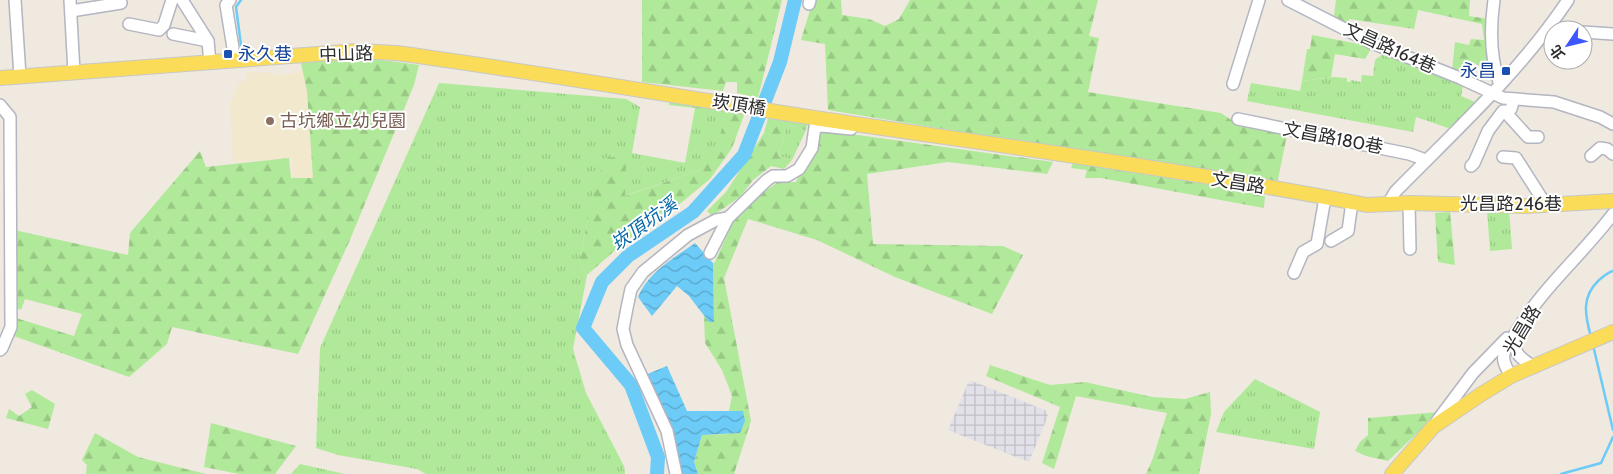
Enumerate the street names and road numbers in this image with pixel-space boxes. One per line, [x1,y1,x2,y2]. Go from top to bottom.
street label: 文昌路164巷 [1341,18,1439,78]
street label: 中山路 [319,42,373,66]
street label: 崁頂橋 [711,90,767,120]
street label: 文昌路180巷 [1281,118,1385,158]
street label: 文昌路 [1210,168,1266,198]
street label: 光昌路246巷 [1460,193,1562,215]
street label: 光昌路 [1499,301,1545,359]

